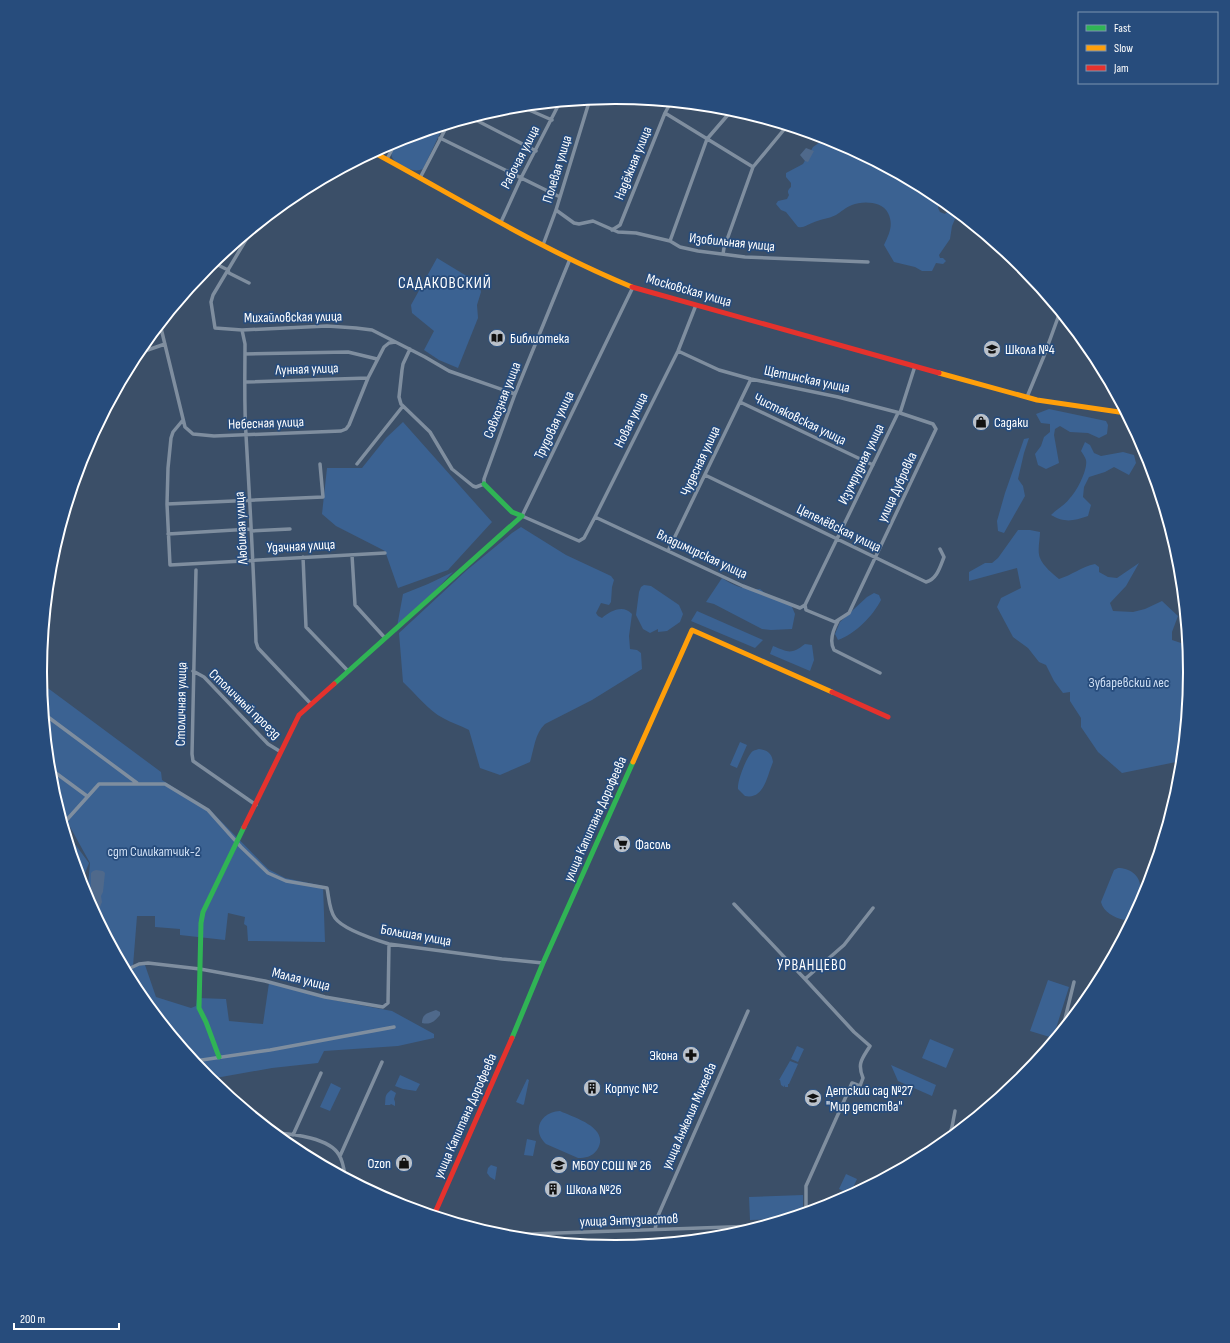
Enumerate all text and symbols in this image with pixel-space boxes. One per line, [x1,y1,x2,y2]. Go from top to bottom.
legend [1078,12,1218,84]
text: Fast [1114,21,1131,36]
text: Slow [1114,41,1133,56]
text: Jam [1113,61,1129,76]
street label: Рабочая улица [497,122,543,192]
street label: Надёжная улица [611,124,655,202]
street label: Полевая улица [539,133,575,205]
street label: Изобильная улица [688,229,776,255]
street label: Московская улица [644,270,734,310]
district label: САДАКОВСКИЙ [398,274,492,293]
street label: Михайловская улица [244,308,342,326]
library icon: Библиотека [487,328,507,348]
place label: Библиотека [510,330,569,347]
school or university icon: Школа №4 [982,339,1002,359]
place label: Школа №4 [1005,341,1055,358]
street label: Лунная улица [274,359,339,379]
street label: Совхозная улица [480,359,524,441]
street label: Щетинская улица [763,362,851,396]
street label: Трудовая улица [530,388,578,462]
street label: Чистяковская улица [751,389,849,449]
street label: Новая улица [610,390,652,450]
shop icon: Садаки [971,412,991,432]
street label: Небесная улица [228,413,304,433]
place label: Садаки [994,414,1028,431]
street label: Изумрудная улица [834,421,888,507]
street label: Чудесная улица [676,423,724,499]
street label: улица Дубровка [873,449,921,525]
street label: Любимая улица [231,491,251,566]
street label: Цепелёвская улица [794,500,884,556]
street label: Владимирская улица [654,526,750,582]
street label: Удачная улица [266,536,336,556]
street label: Столичная улица [172,662,190,746]
street label: Столичный проезд [205,665,285,743]
park label: Зубаревский лес [1089,674,1169,691]
street label: улица Капитана Дорофеева [560,754,630,884]
supermarket icon: Фасоль [612,834,632,854]
place label: Фасоль [635,836,671,853]
park label: сдт Силикатчик-2 [107,843,201,860]
street label: Большая улица [379,920,453,950]
district label: УРВАНЦЕВО [777,956,847,975]
street label: Малая улица [270,964,332,994]
pharmacy icon: Экона [681,1045,701,1065]
place label: Экона [649,1047,678,1064]
street label: улица Капитана Дорофеева [430,1051,500,1181]
street label: улица Анжелия Михеева [658,1060,720,1172]
building icon: Корпус №2 [582,1078,602,1098]
place label: Корпус №2 [605,1080,658,1097]
place label: Детский сад №27 "Мир детства" [826,1082,913,1115]
school or university icon: Детский сад №27 "Мир детства" [803,1088,823,1108]
shop icon: Ozon [394,1153,414,1173]
place label: Ozon [367,1155,391,1172]
school or university icon: МБОУ СОШ № 26 [549,1155,569,1175]
place label: МБОУ СОШ № 26 [572,1157,651,1174]
building icon: Школа №26 [543,1179,563,1199]
place label: Школа №26 [566,1181,622,1198]
street label: улица Энтузиастов [579,1210,679,1230]
scale bar [14,1305,119,1331]
text: 200 m [20,1312,46,1327]

